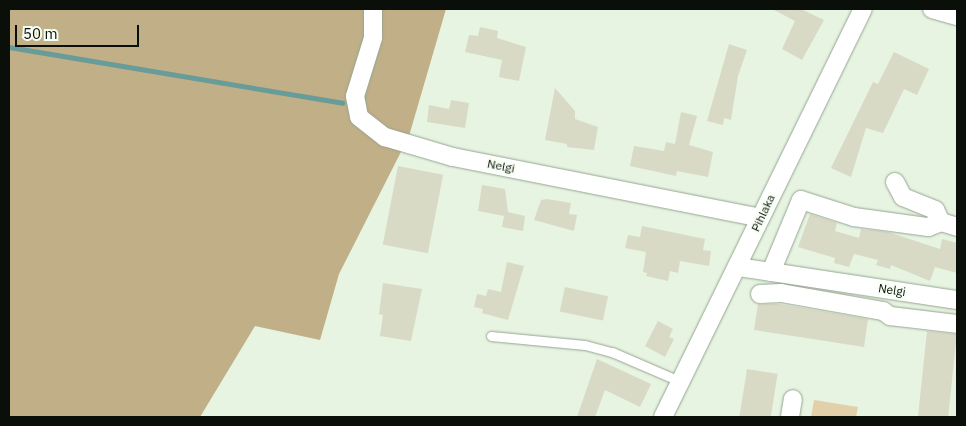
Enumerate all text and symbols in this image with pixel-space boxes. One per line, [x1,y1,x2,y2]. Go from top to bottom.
scale bar [18,15,141,47]
text: 50 m [23,24,58,43]
street label: Nelgi [486,156,516,176]
street label: Pihlaka [748,192,778,234]
street label: Nelgi [877,281,907,299]

